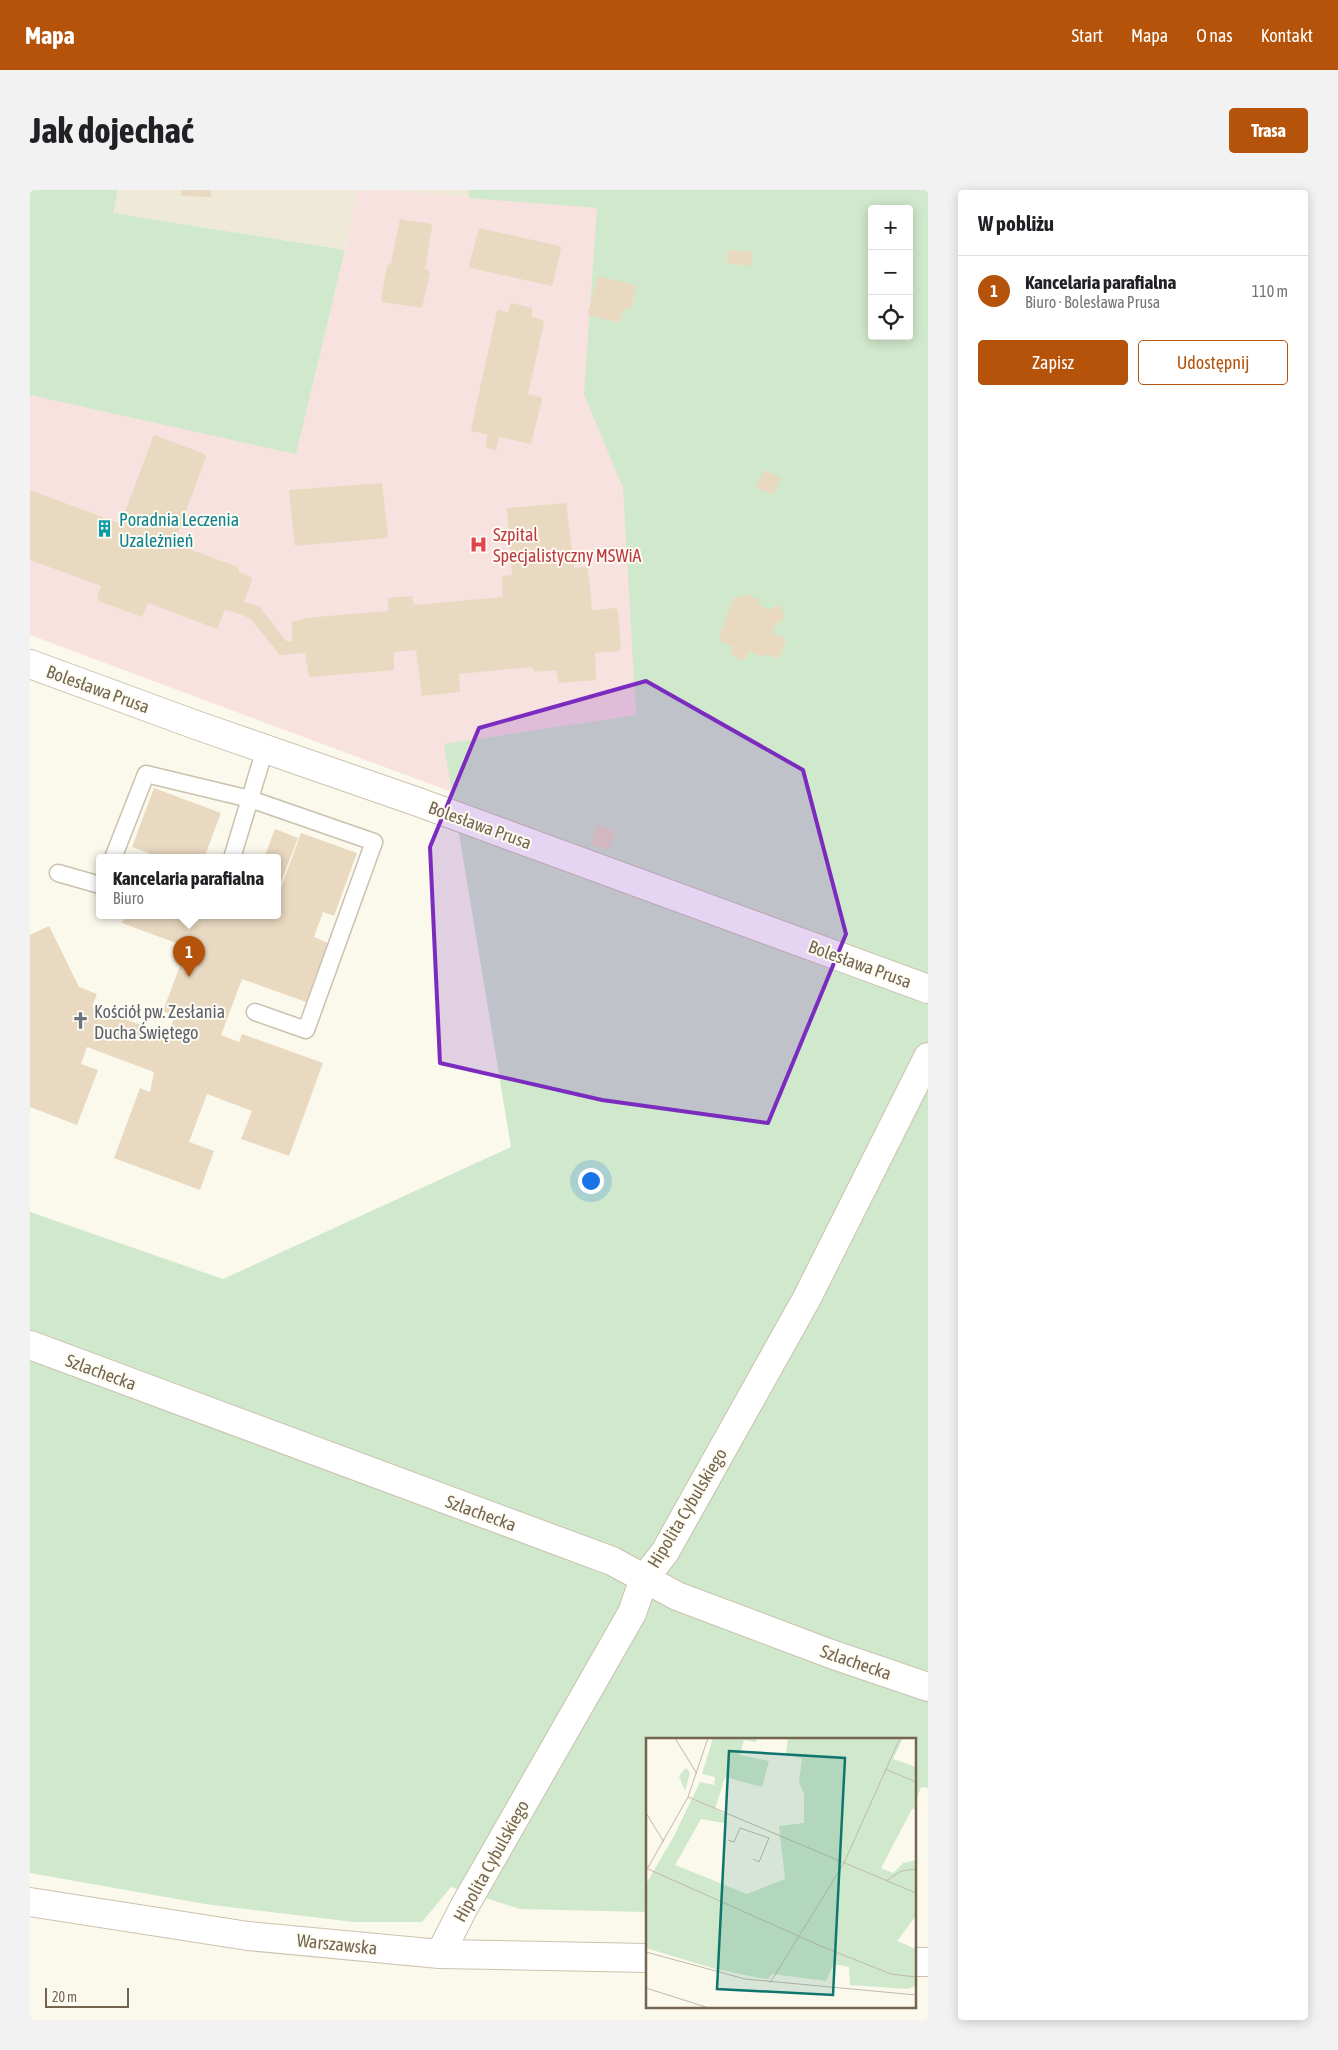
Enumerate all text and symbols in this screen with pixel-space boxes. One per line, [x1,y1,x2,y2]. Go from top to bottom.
text: Mapa [25,22,75,49]
text: Start [1071,25,1103,46]
text: Mapa [1131,25,1168,46]
text: O nas [1196,25,1233,46]
text: Kontakt [1261,25,1313,46]
button: Trasa [1229,108,1308,153]
text: Jak dojechać [30,110,194,150]
map controls [868,205,913,340]
button: + [868,205,913,250]
text: W pobliżu [978,211,1054,235]
button: − [868,250,913,295]
text: Kancelaria parafialna [1025,271,1176,293]
text: 1 [990,282,998,300]
text: 110 m [1252,282,1288,300]
text: Biuro · Bolesława Prusa [1025,293,1160,311]
button: locate [868,295,913,340]
button: Zapisz [978,340,1128,385]
button: Udostępnij [1138,340,1288,385]
place label: Poradnia Leczenia Uzależnień [119,509,239,551]
building icon: Poradnia Leczenia Uzależnień [95,519,115,539]
place label: Szpital Specjalistyczny MSWiA [493,524,642,566]
hospital icon: Szpital Specjalistyczny MSWiA [469,534,489,554]
street label: Bolesława Prusa [44,661,152,717]
street label: Bolesława Prusa [426,797,534,853]
popup [96,854,281,919]
text: Kancelaria parafialna [113,867,264,889]
text: Biuro [113,889,144,907]
pin: 1 [173,936,205,977]
street label: Bolesława Prusa [806,936,914,992]
place label: Kościół pw. Zesłania Ducha Świętego [94,1001,225,1043]
church icon: Kościół pw. Zesłania Ducha Świętego [70,1011,90,1031]
your location [578,1168,604,1194]
street label: Szlachecka [63,1350,139,1394]
street label: Hipolita Cybulskiego [643,1444,731,1572]
street label: Szlachecka [443,1491,519,1535]
street label: Szlachecka [818,1640,894,1684]
inset map [646,1738,916,2008]
street label: Hipolita Cybulskiego [449,1796,533,1926]
street label: Warszawska [296,1929,378,1959]
scale bar [45,1985,129,2008]
text: 20 m [52,1989,77,2005]

